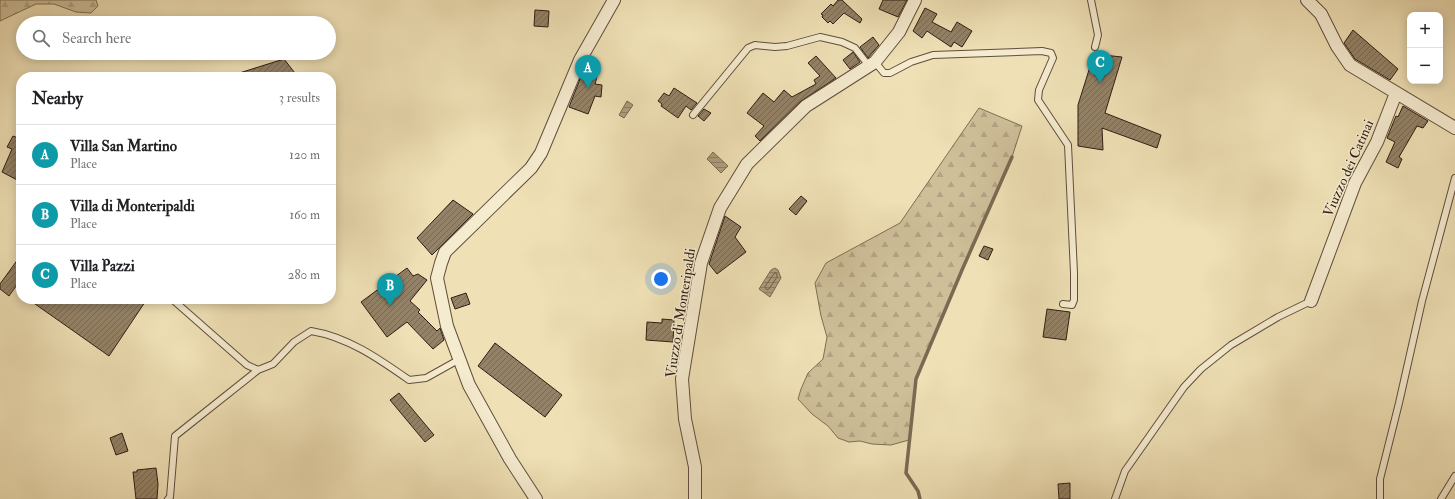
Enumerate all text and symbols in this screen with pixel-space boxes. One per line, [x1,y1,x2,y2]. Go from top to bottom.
map controls [1407,12,1443,84]
button: + [1407,12,1443,48]
search box [16,16,336,60]
icon: search [30,27,52,49]
text: Search here [62,29,131,48]
button: − [1407,48,1443,84]
pin: C [1087,50,1113,83]
pin: A [575,55,601,88]
text: Nearby [32,88,83,109]
text: 3 results [279,90,320,106]
street label: Viuzzo dei Catinai [1319,117,1378,219]
text: Villa San Martino [70,137,177,156]
text: A [41,147,49,163]
text: 120 m [289,147,320,163]
text: Place [70,156,97,172]
text: Villa di Monteripaldi [70,197,195,216]
text: B [41,207,49,223]
text: 160 m [289,207,320,223]
text: Place [70,216,97,232]
street label: Viuzzo di Monteripaldi [662,247,700,379]
text: Villa Pazzi [70,257,135,276]
text: C [40,267,50,283]
text: 280 m [288,267,320,283]
your location [651,269,671,289]
pin: B [377,273,403,306]
text: Place [70,276,97,292]

